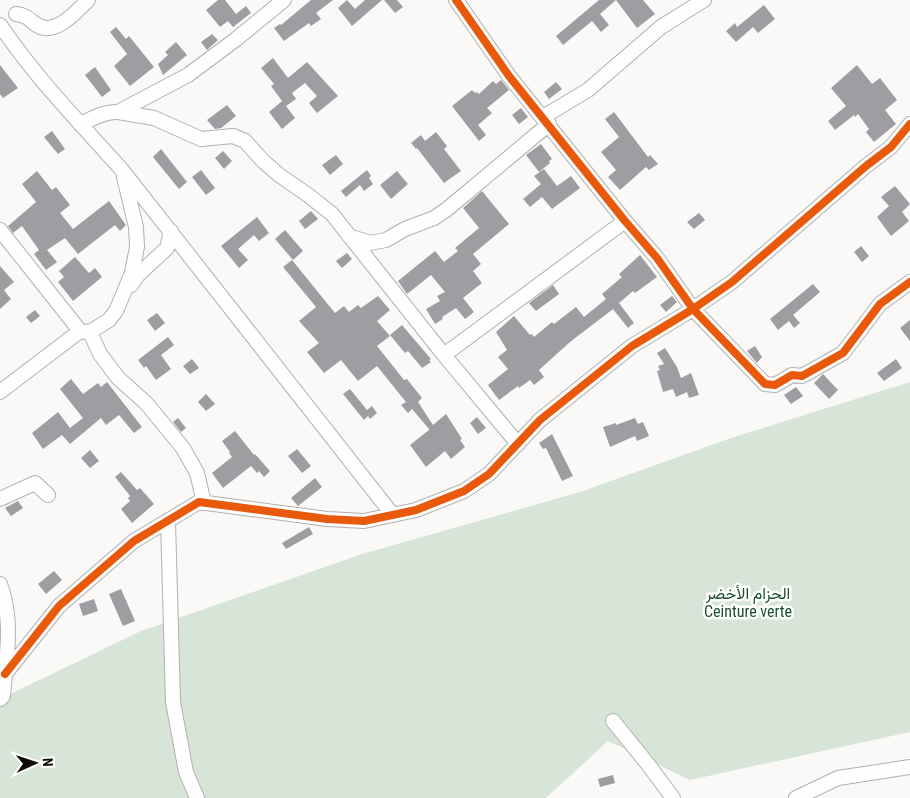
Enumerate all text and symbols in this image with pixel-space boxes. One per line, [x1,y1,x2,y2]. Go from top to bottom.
park label: الحزام الأخضر Ceinture verte [704,584,792,621]
north arrow [10,738,60,788]
text: N [40,758,56,767]

